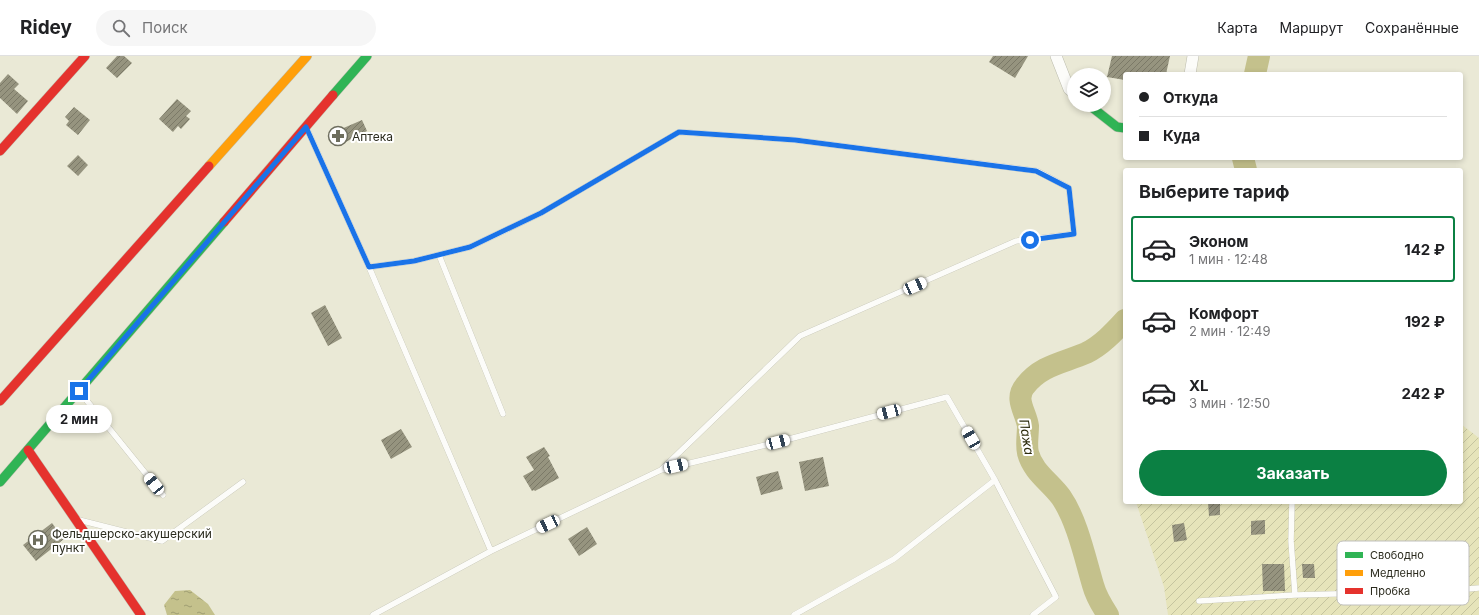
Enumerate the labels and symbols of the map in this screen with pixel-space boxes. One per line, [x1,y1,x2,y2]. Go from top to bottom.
pharmacy icon: Аптека [327,125,349,147]
place label: Аптека [352,129,393,144]
route start [1021,231,1039,249]
car [902,276,928,296]
route end [70,382,88,400]
car [876,403,902,421]
callout: 2 мин [46,405,112,433]
water label: Пажа [1016,418,1038,456]
car [960,425,982,451]
car [765,433,791,451]
car [663,457,689,475]
car [142,471,166,497]
car [535,513,561,535]
place label: Фельдшерско-акушерский пункт [52,526,212,555]
hospital icon: Фельдшерско-акушерский пункт [27,529,49,551]
legend [1337,541,1469,605]
text: Свободно [1370,548,1424,562]
text: Медленно [1370,566,1426,580]
text: Пробка [1370,584,1410,598]

